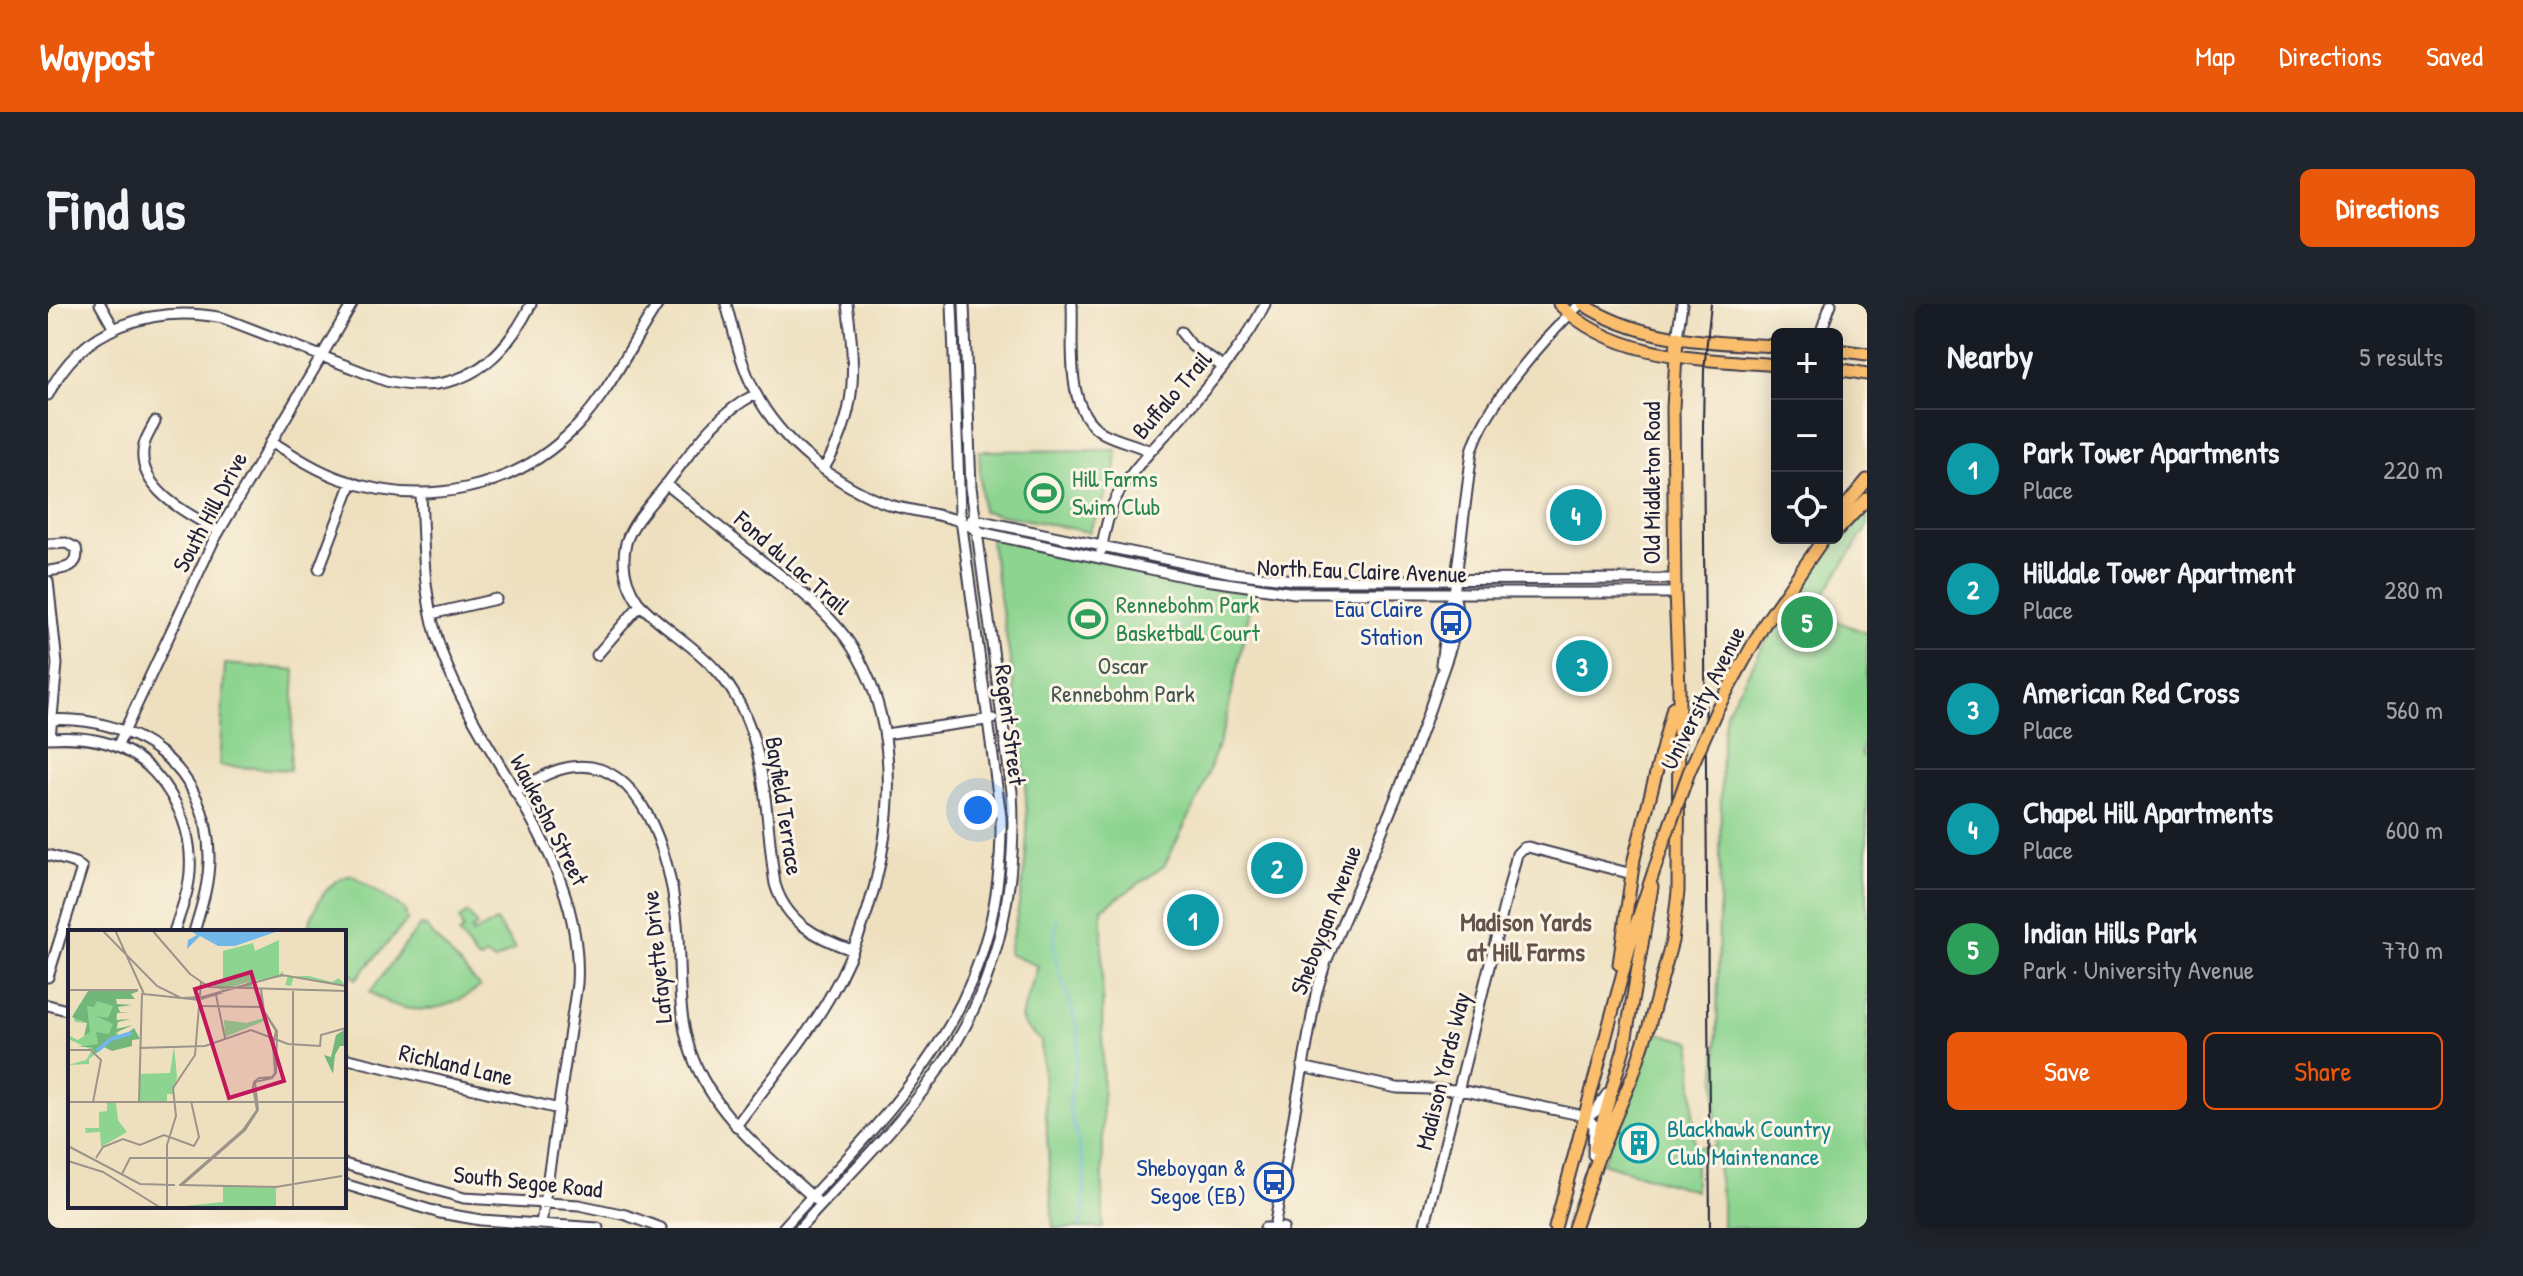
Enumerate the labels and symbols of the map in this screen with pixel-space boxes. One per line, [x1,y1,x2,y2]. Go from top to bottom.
street label: Buffalo Trail [1124,343,1219,445]
street label: Old Middleton Road [1635,402,1667,564]
street label: South Hill Drive [164,445,254,577]
place label: Hill Farms Swim Club [1072,462,1160,522]
sports icon: Hill Farms Swim Club [1023,472,1065,514]
pin: 4 [1550,485,1602,545]
street label: Fond du Lac Trail [727,502,858,622]
street label: North Eau Claire Avenue [1256,550,1468,590]
place label: Rennebohm Park Basketball Court [1116,588,1260,648]
place label: Eau Claire Station [1335,592,1423,652]
pin: 5 [1781,592,1833,652]
sports icon: Rennebohm Park Basketball Court [1067,598,1109,640]
bus stop icon: Eau Claire Station [1430,602,1472,644]
street label: University Avenue [1652,620,1752,775]
pin: 3 [1556,636,1608,696]
park label: Oscar Rennebohm Park [1051,649,1195,709]
street label: Regent Street [988,663,1034,788]
street label: Bayfield Terrace [758,734,812,878]
street label: Waukesha Street [503,748,597,891]
your location [958,790,998,830]
pin: 2 [1251,838,1303,898]
street label: Sheboygan Avenue [1282,840,1368,999]
street label: Lafayette Drive [633,889,679,1025]
pin: 1 [1167,890,1219,950]
district label: Madison Yards at Hill Farms [1460,904,1592,969]
inset map [68,930,346,1208]
street label: Madison Yards Way [1407,989,1477,1153]
street label: Richland Lane [396,1035,517,1093]
place label: Blackhawk Country Club Maintenance [1667,1112,1831,1172]
building icon: Blackhawk Country Club Maintenance [1618,1122,1660,1164]
place label: Sheboygan & Segoe (EB) [1136,1151,1246,1211]
street label: South Segoe Road [452,1157,604,1205]
bus stop icon: Sheboygan & Segoe (EB) [1253,1161,1295,1203]

